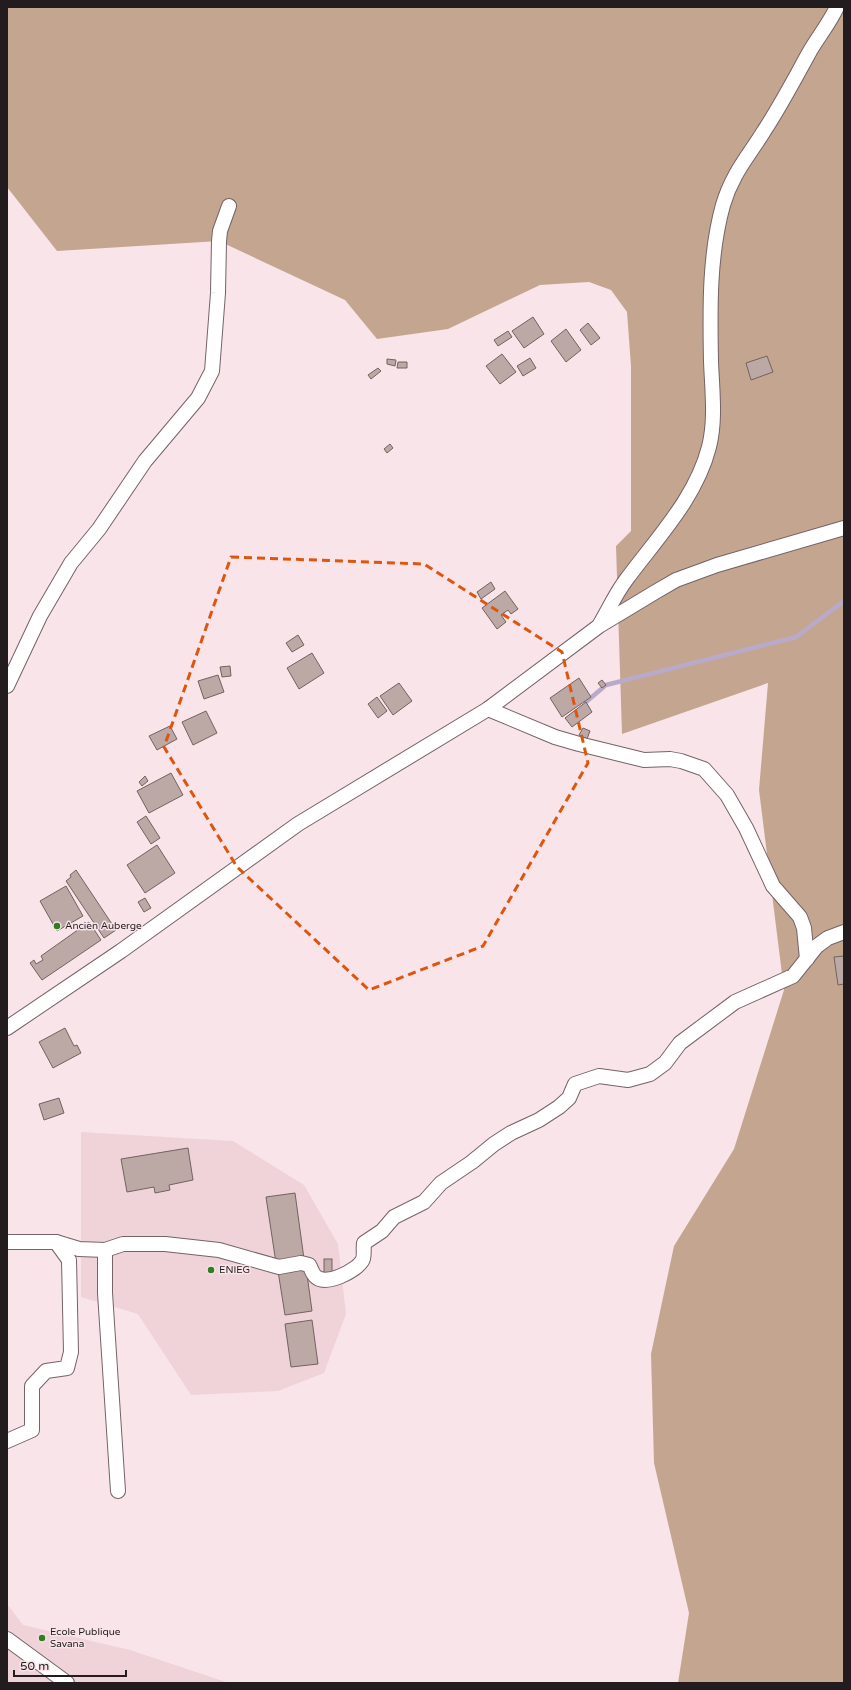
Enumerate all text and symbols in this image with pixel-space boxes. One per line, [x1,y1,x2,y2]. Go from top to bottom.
place label: Ancien Auberge [65,920,142,932]
marker: Ancien Auberge [52,921,62,931]
place label: ENIEG [219,1264,250,1276]
marker: ENIEG [206,1265,216,1275]
place label: Ecole Publique Savana [50,1626,121,1650]
marker: Ecole Publique Savana [37,1633,47,1643]
scale bar [14,1652,126,1678]
text: 50 m [20,1659,49,1673]

